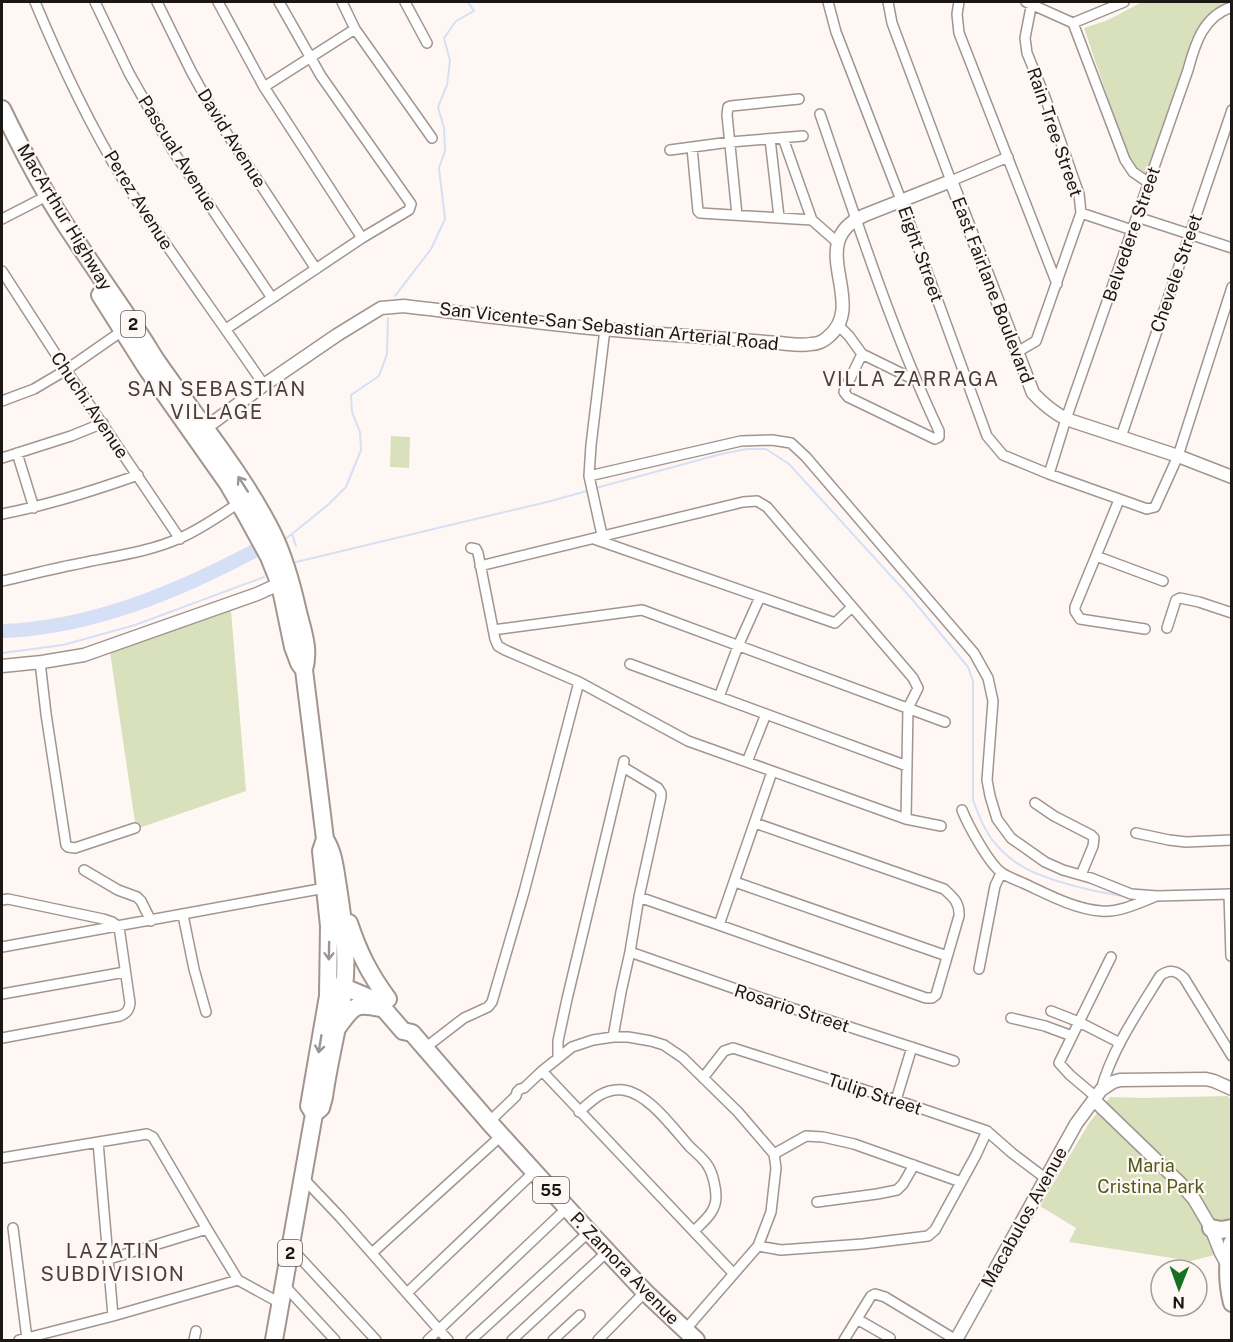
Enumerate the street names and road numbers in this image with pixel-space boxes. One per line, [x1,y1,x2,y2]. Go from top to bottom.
street label: Rain Tree Street [1023,65,1087,199]
street label: David Avenue [193,85,271,191]
street label: Pascual Avenue [134,91,222,215]
street label: MacArthur Highway [13,140,117,294]
street label: Perez Avenue [100,146,178,254]
street label: Belvedere Street [1098,164,1164,304]
street label: East Fairlane Boulevard [948,194,1038,386]
street label: Eight Street [894,203,948,305]
street label: Chevele Street [1146,211,1206,335]
street label: San Vicente-San Sebastian Arterial Road [438,298,780,354]
road number: 2 [121,311,145,337]
street label: Chuchi Avenue [47,348,133,462]
street label: Rosario Street [732,980,852,1036]
street label: Tulip Street [825,1069,925,1119]
street label: Macabulos Avenue [977,1143,1071,1291]
road number: 55 [533,1177,569,1203]
street label: P. Zamora Avenue [566,1207,684,1329]
road number: 2 [278,1240,302,1266]

